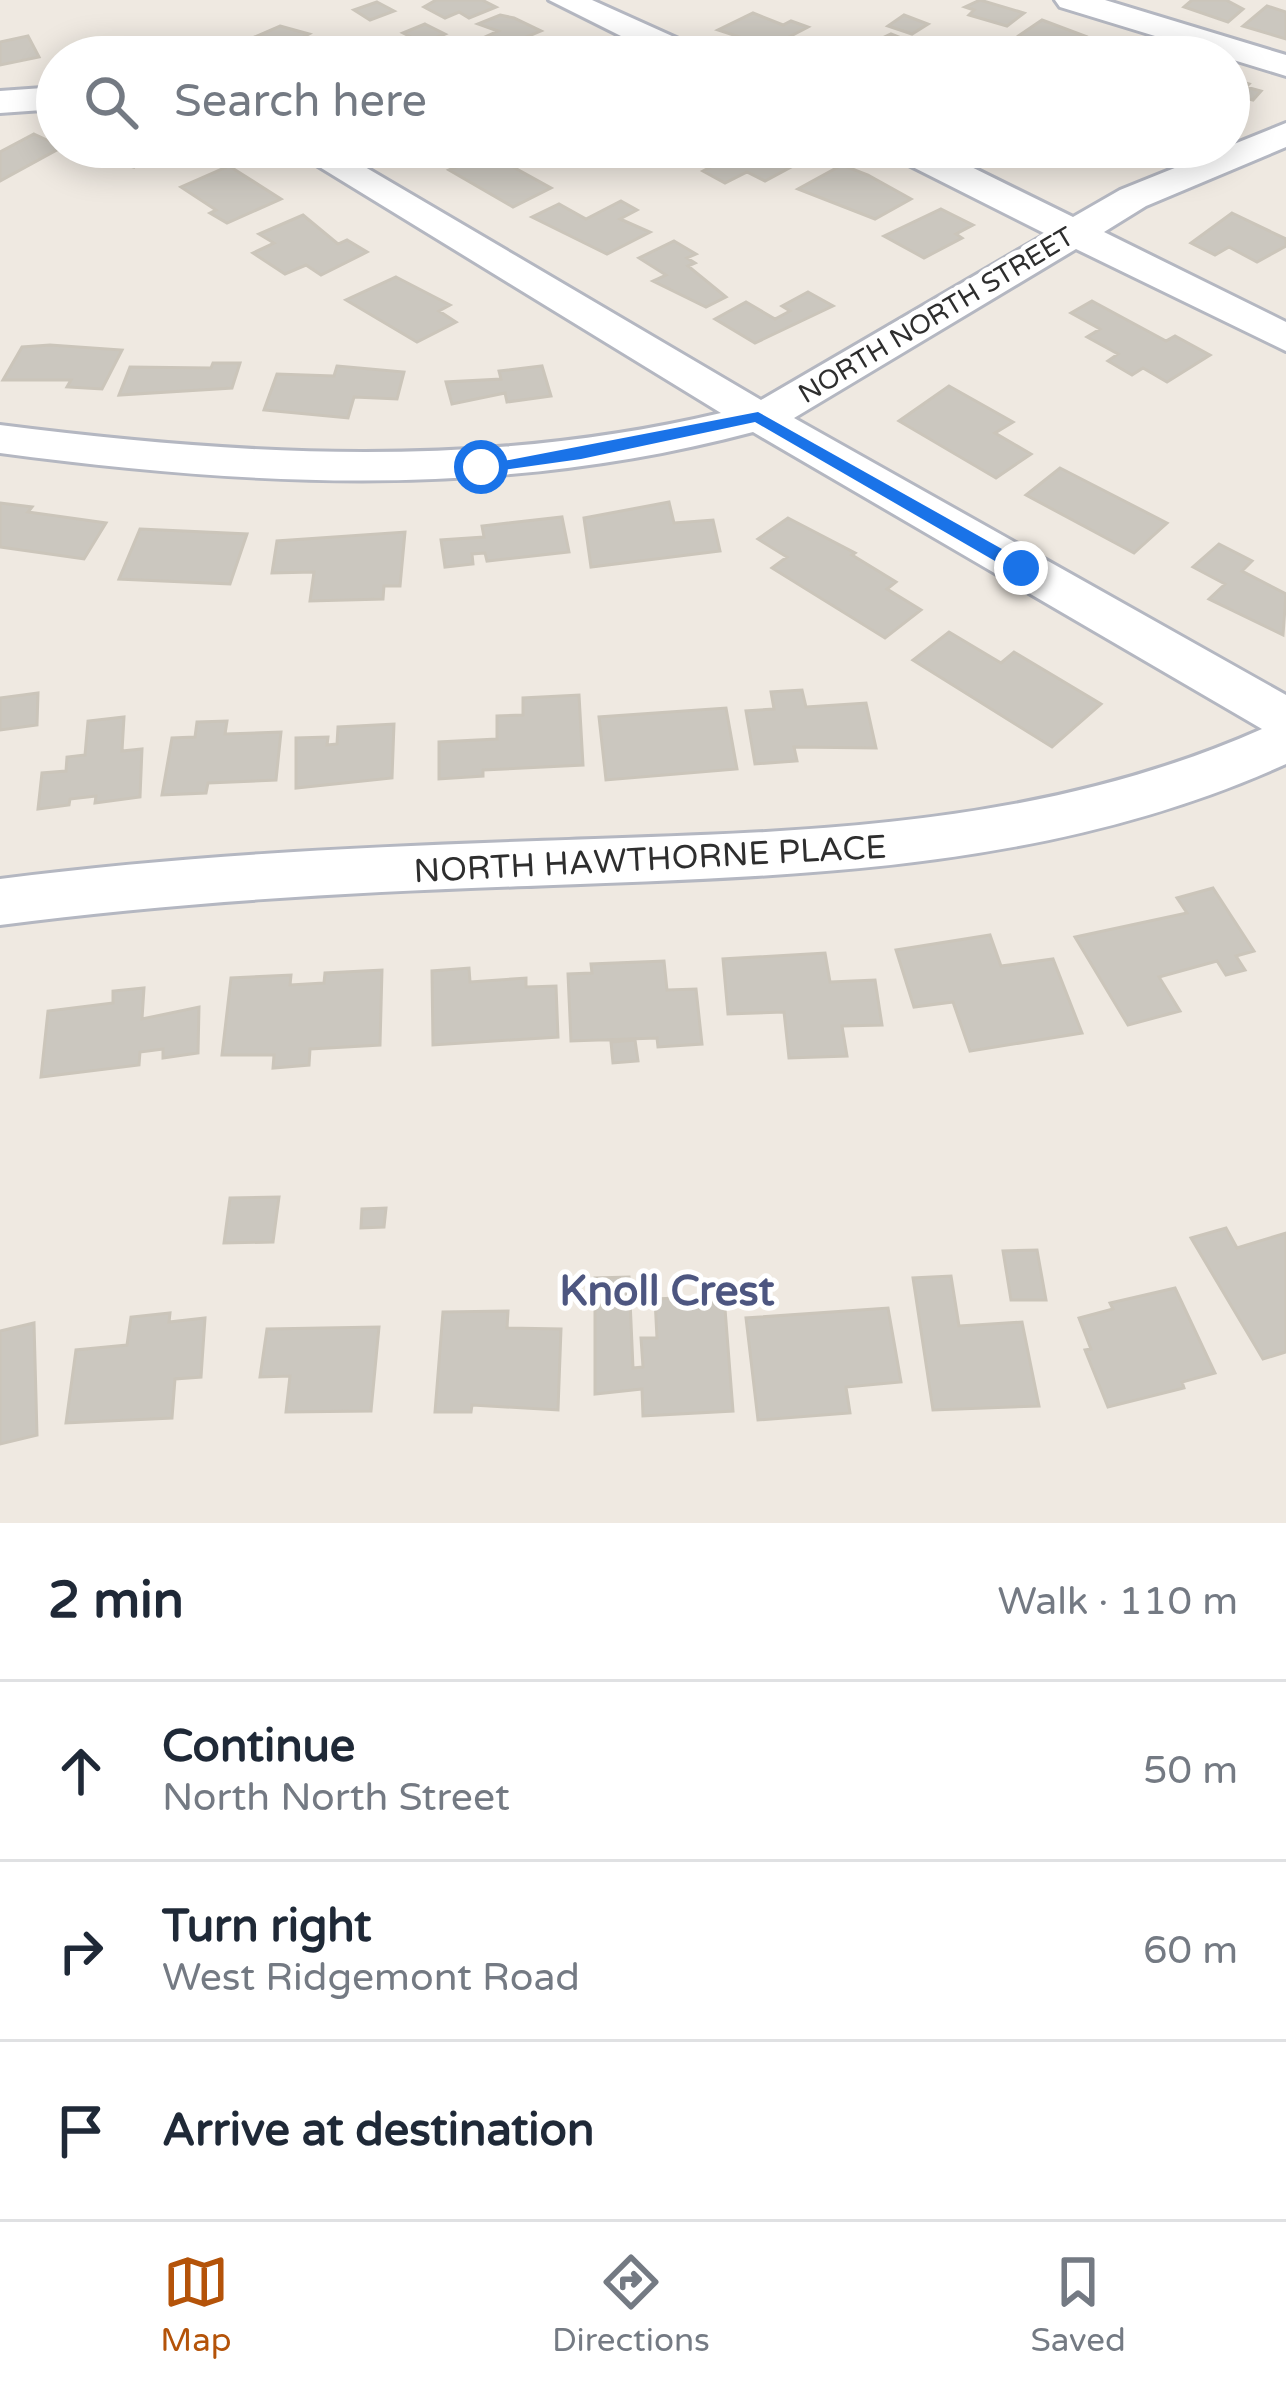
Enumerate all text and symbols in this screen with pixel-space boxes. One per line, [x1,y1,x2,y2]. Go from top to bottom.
search box [36,36,1250,168]
icon: search [78,69,144,135]
text: Search here [174,75,427,129]
street label: NORTH NORTH STREET [793,220,1080,411]
route start [454,440,508,494]
route end [994,541,1048,595]
street label: NORTH HAWTHORNE PLACE [413,828,887,891]
district label: Knoll Crest [559,1266,775,1317]
text: 2 min [48,1570,184,1632]
text: Walk · 110 m [997,1578,1238,1625]
text: Continue [162,1720,355,1774]
icon: ahead [48,1738,114,1804]
text: 50 m [1143,1747,1238,1794]
text: North North Street [162,1774,510,1821]
text: Turn right [162,1900,371,1954]
icon: right [48,1918,114,1984]
text: 60 m [1143,1927,1238,1974]
text: West Ridgemont Road [162,1954,580,2001]
icon: arrive [48,2098,114,2164]
text: Arrive at destination [162,2104,594,2158]
tab: Map [160,2249,232,2360]
tab: Directions [552,2249,710,2360]
tab: Saved [1030,2249,1126,2360]

